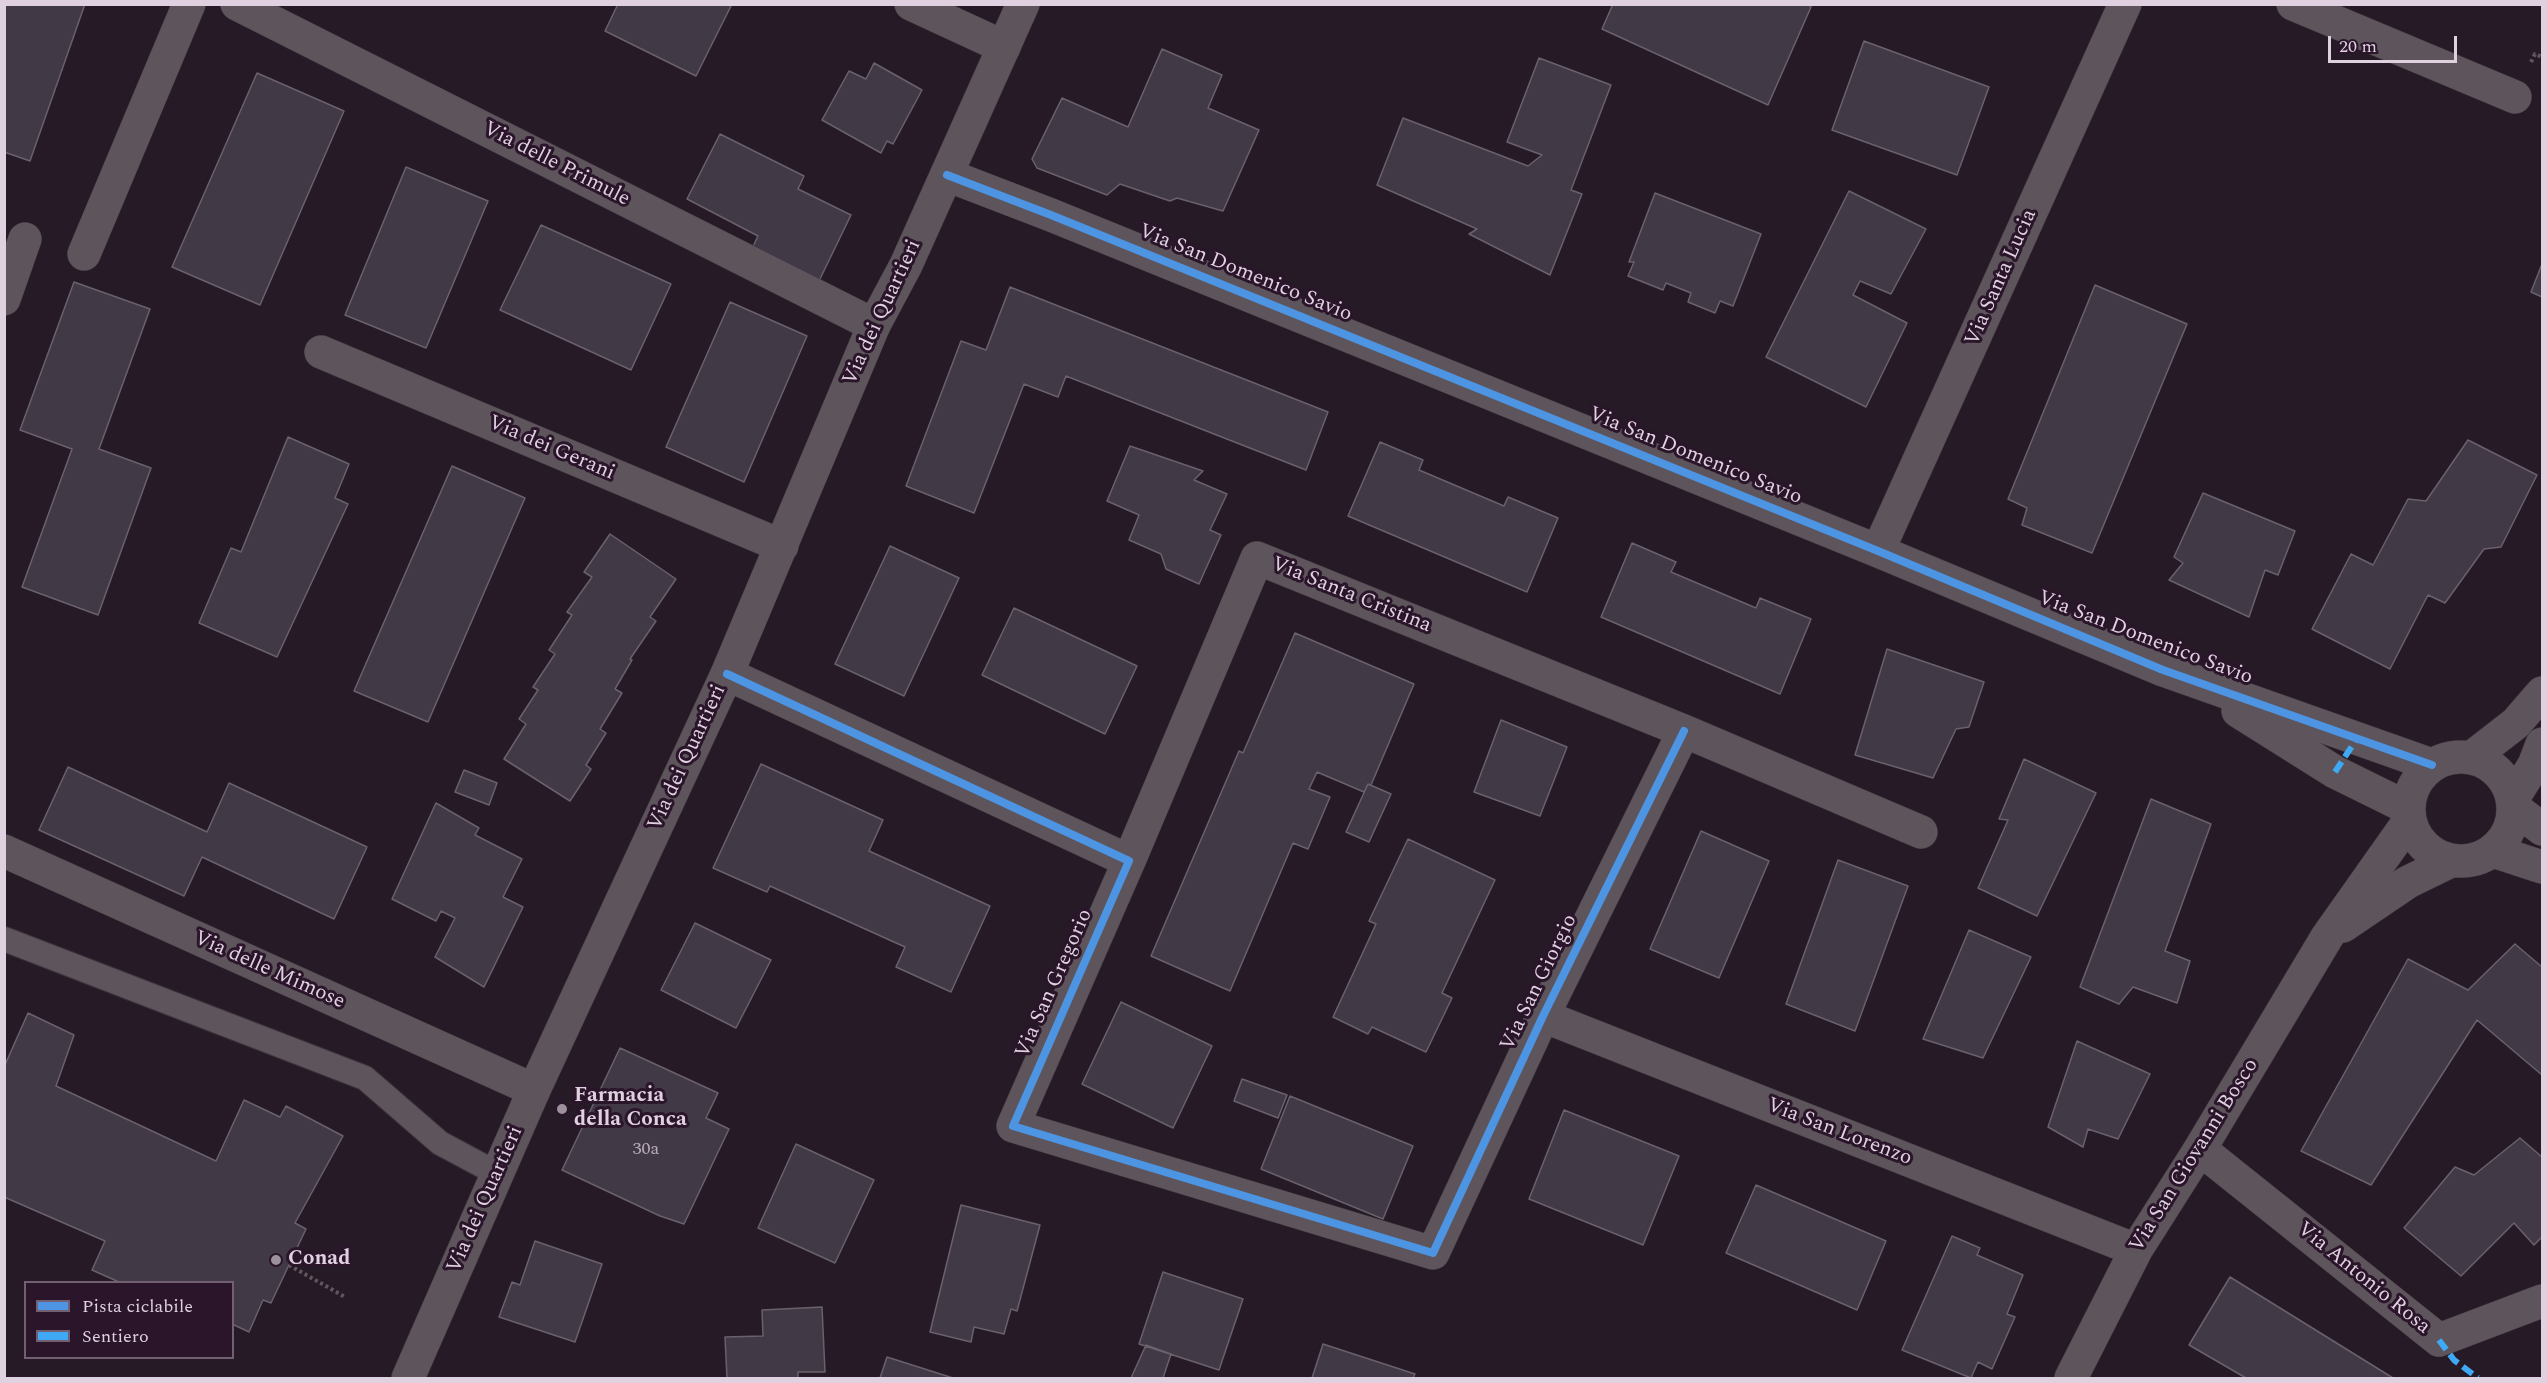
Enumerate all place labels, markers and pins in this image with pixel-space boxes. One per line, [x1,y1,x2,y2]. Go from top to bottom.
place label: Farmacia della Conca [574,1084,687,1134]
marker: Farmacia della Conca [555,1102,569,1116]
place label: Conad [288,1247,350,1273]
marker: Conad [269,1253,283,1267]

